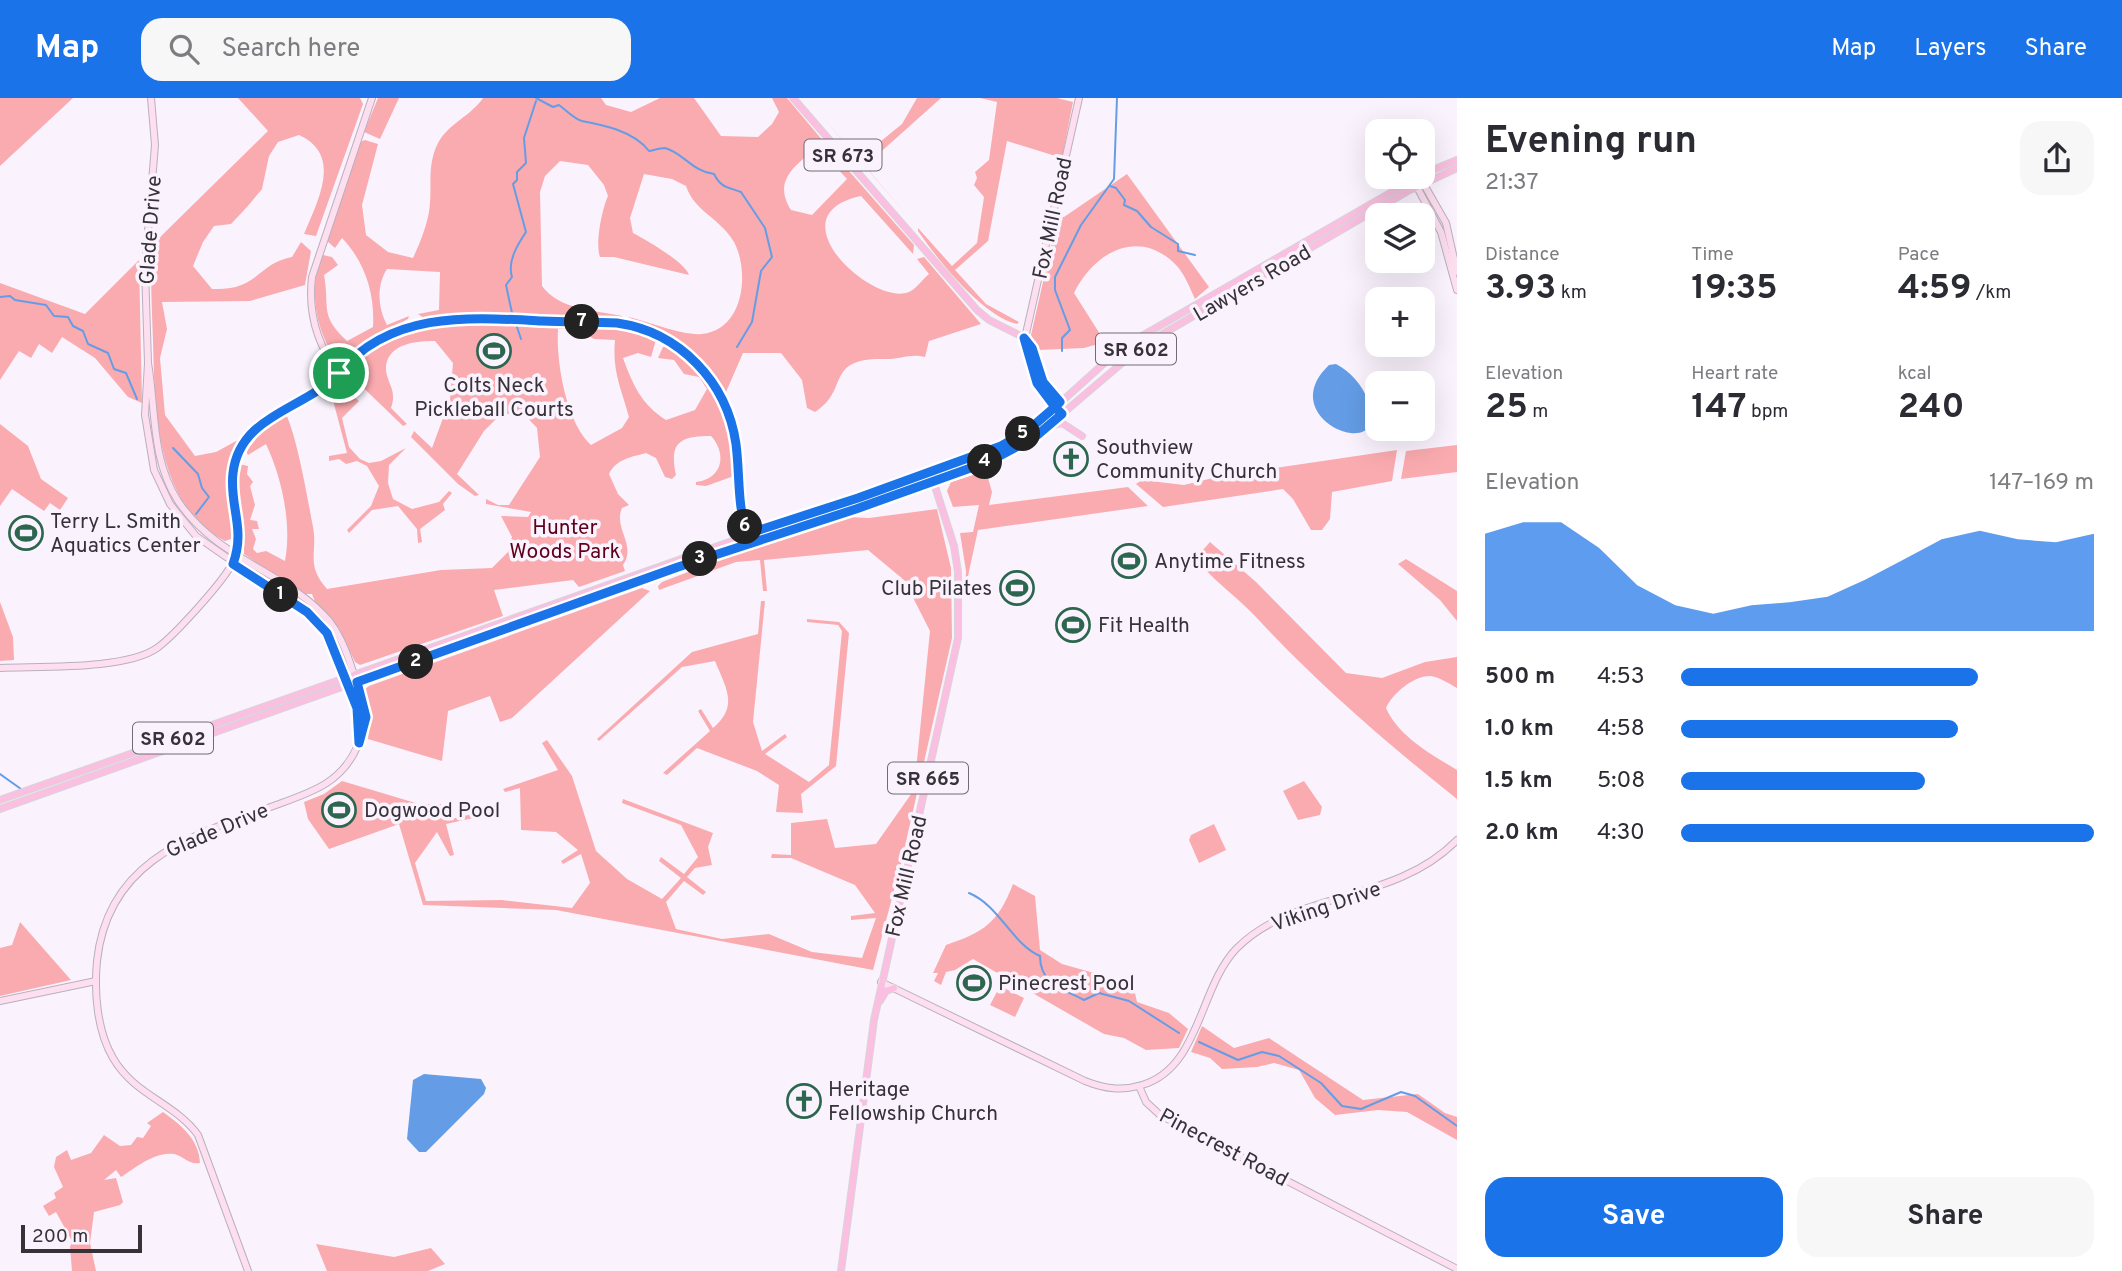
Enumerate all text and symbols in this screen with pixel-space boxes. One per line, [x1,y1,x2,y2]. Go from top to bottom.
search box [141,18,631,81]
text: Map [35,28,99,70]
icon: search [165,30,203,68]
text: Search here [221,33,360,66]
text: Map [1831,34,1876,64]
text: Layers [1914,34,1986,64]
text: Share [2024,34,2087,64]
text: Evening run [1485,118,1697,167]
map controls [1365,119,1435,441]
button: locate [1365,119,1435,189]
button: share [2020,121,2094,195]
road number: SR 673 [804,139,882,170]
street label: Fox Mill Road [1027,155,1080,282]
text: 21:37 [1485,169,1538,198]
street label: Glade Drive [134,175,169,285]
button: layers [1365,203,1435,273]
street label: Lawyers Road [1189,240,1316,329]
text: Distance [1485,243,1560,267]
text: Time [1691,243,1734,267]
text: Pace [1898,243,1939,267]
text: 3.93 [1485,267,1556,311]
text: 19:35 [1691,267,1778,311]
text: 4:59 [1898,267,1972,311]
text: km [1556,281,1587,305]
text: /km [1972,281,2011,305]
button: + [1365,287,1435,357]
pin: 7 [564,304,600,340]
text: 7 [576,309,587,333]
sports icon: Colts Neck Pickleball Courts [475,332,513,370]
road number: SR 602 [1096,333,1176,364]
pin [309,343,369,403]
icon: arrive [320,354,358,392]
text: Elevation [1485,362,1563,386]
text: Heart rate [1691,362,1778,386]
text: kcal [1898,362,1931,386]
button: − [1365,371,1435,441]
place label: Colts Neck Pickleball Courts [414,373,574,424]
text: 25 [1485,386,1528,430]
text: 147 [1691,386,1747,430]
text: 240 [1898,386,1965,430]
text: m [1528,400,1548,424]
text: bpm [1747,400,1788,424]
pin: 5 [1006,416,1040,452]
text: 5 [1017,421,1028,445]
place label: Southview Community Church [1096,435,1277,486]
church icon: Southview Community Church [1052,440,1090,478]
pin: 4 [968,444,1002,480]
text: 4 [978,449,991,473]
text: Elevation [1485,469,1580,498]
text: 147–169 m [1989,469,2094,498]
place label: Terry L. Smith Aquatics Center [50,509,201,560]
pin: 6 [728,510,762,544]
sports icon: Terry L. Smith Aquatics Center [7,514,45,552]
text: 6 [739,514,750,538]
park label: Hunter Woods Park [509,515,621,566]
pin: 3 [682,542,718,576]
sports icon: Anytime Fitness [1110,542,1148,580]
text: 3 [694,546,705,570]
place label: Anytime Fitness [1154,549,1306,576]
sports icon: Club Pilates [998,569,1036,607]
place label: Club Pilates [881,576,992,603]
pin: 1 [264,578,298,612]
text: 1 [277,582,284,606]
sports icon: Fit Health [1054,606,1092,644]
place label: Fit Health [1098,613,1190,640]
pin: 2 [398,644,434,680]
text: 2 [410,649,421,673]
text: 500 m [1485,663,1555,692]
text: 4:53 [1597,663,1645,692]
text: 1.0 km [1485,715,1554,744]
text: 4:58 [1597,715,1645,744]
road number: SR 602 [133,722,213,754]
road number: SR 665 [888,762,968,793]
text: 1.5 km [1485,767,1553,796]
text: 5:08 [1597,767,1645,796]
sports icon: Dogwood Pool [320,791,358,829]
street label: Glade Drive [162,798,273,865]
place label: Dogwood Pool [364,798,500,825]
street label: Fox Mill Road [880,813,935,940]
text: 2.0 km [1485,819,1559,848]
text: 4:30 [1597,819,1645,848]
street label: Viking Drive [1268,876,1385,939]
sports icon: Pinecrest Pool [955,964,993,1002]
place label: Pinecrest Pool [998,971,1135,998]
place label: Heritage Fellowship Church [828,1077,998,1128]
church icon: Heritage Fellowship Church [785,1082,823,1120]
street label: Pinecrest Road [1154,1103,1293,1194]
button: Save [1485,1177,1783,1257]
button: Share [1797,1177,2094,1257]
scale bar [21,1222,142,1254]
text: 200 m [32,1225,88,1249]

